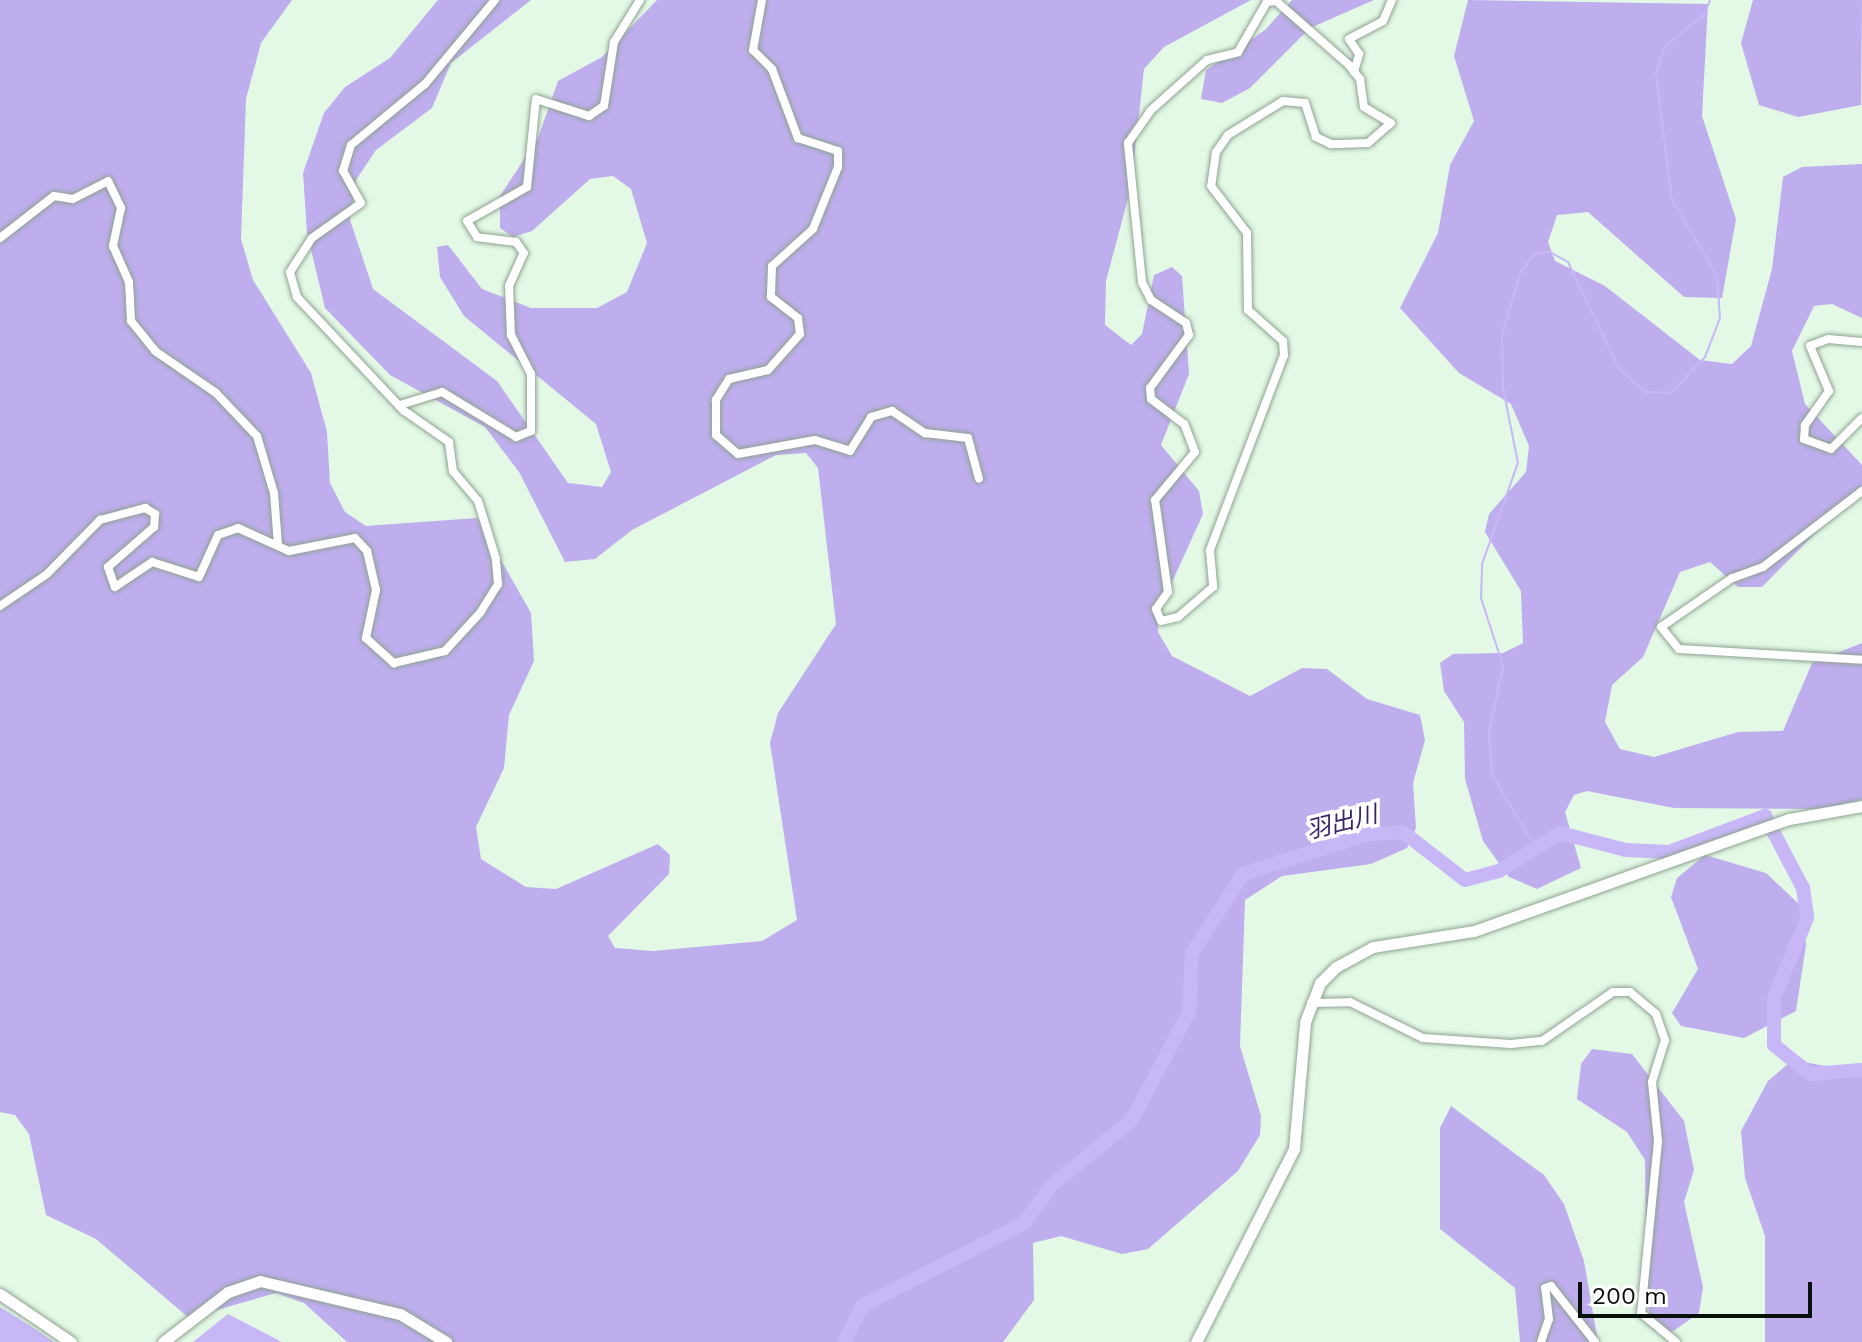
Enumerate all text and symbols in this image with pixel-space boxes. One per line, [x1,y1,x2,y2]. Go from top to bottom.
water label: 羽出川 [1304,800,1380,846]
scale bar [1582,1266,1816,1316]
text: 200 m [1592,1282,1667,1310]

